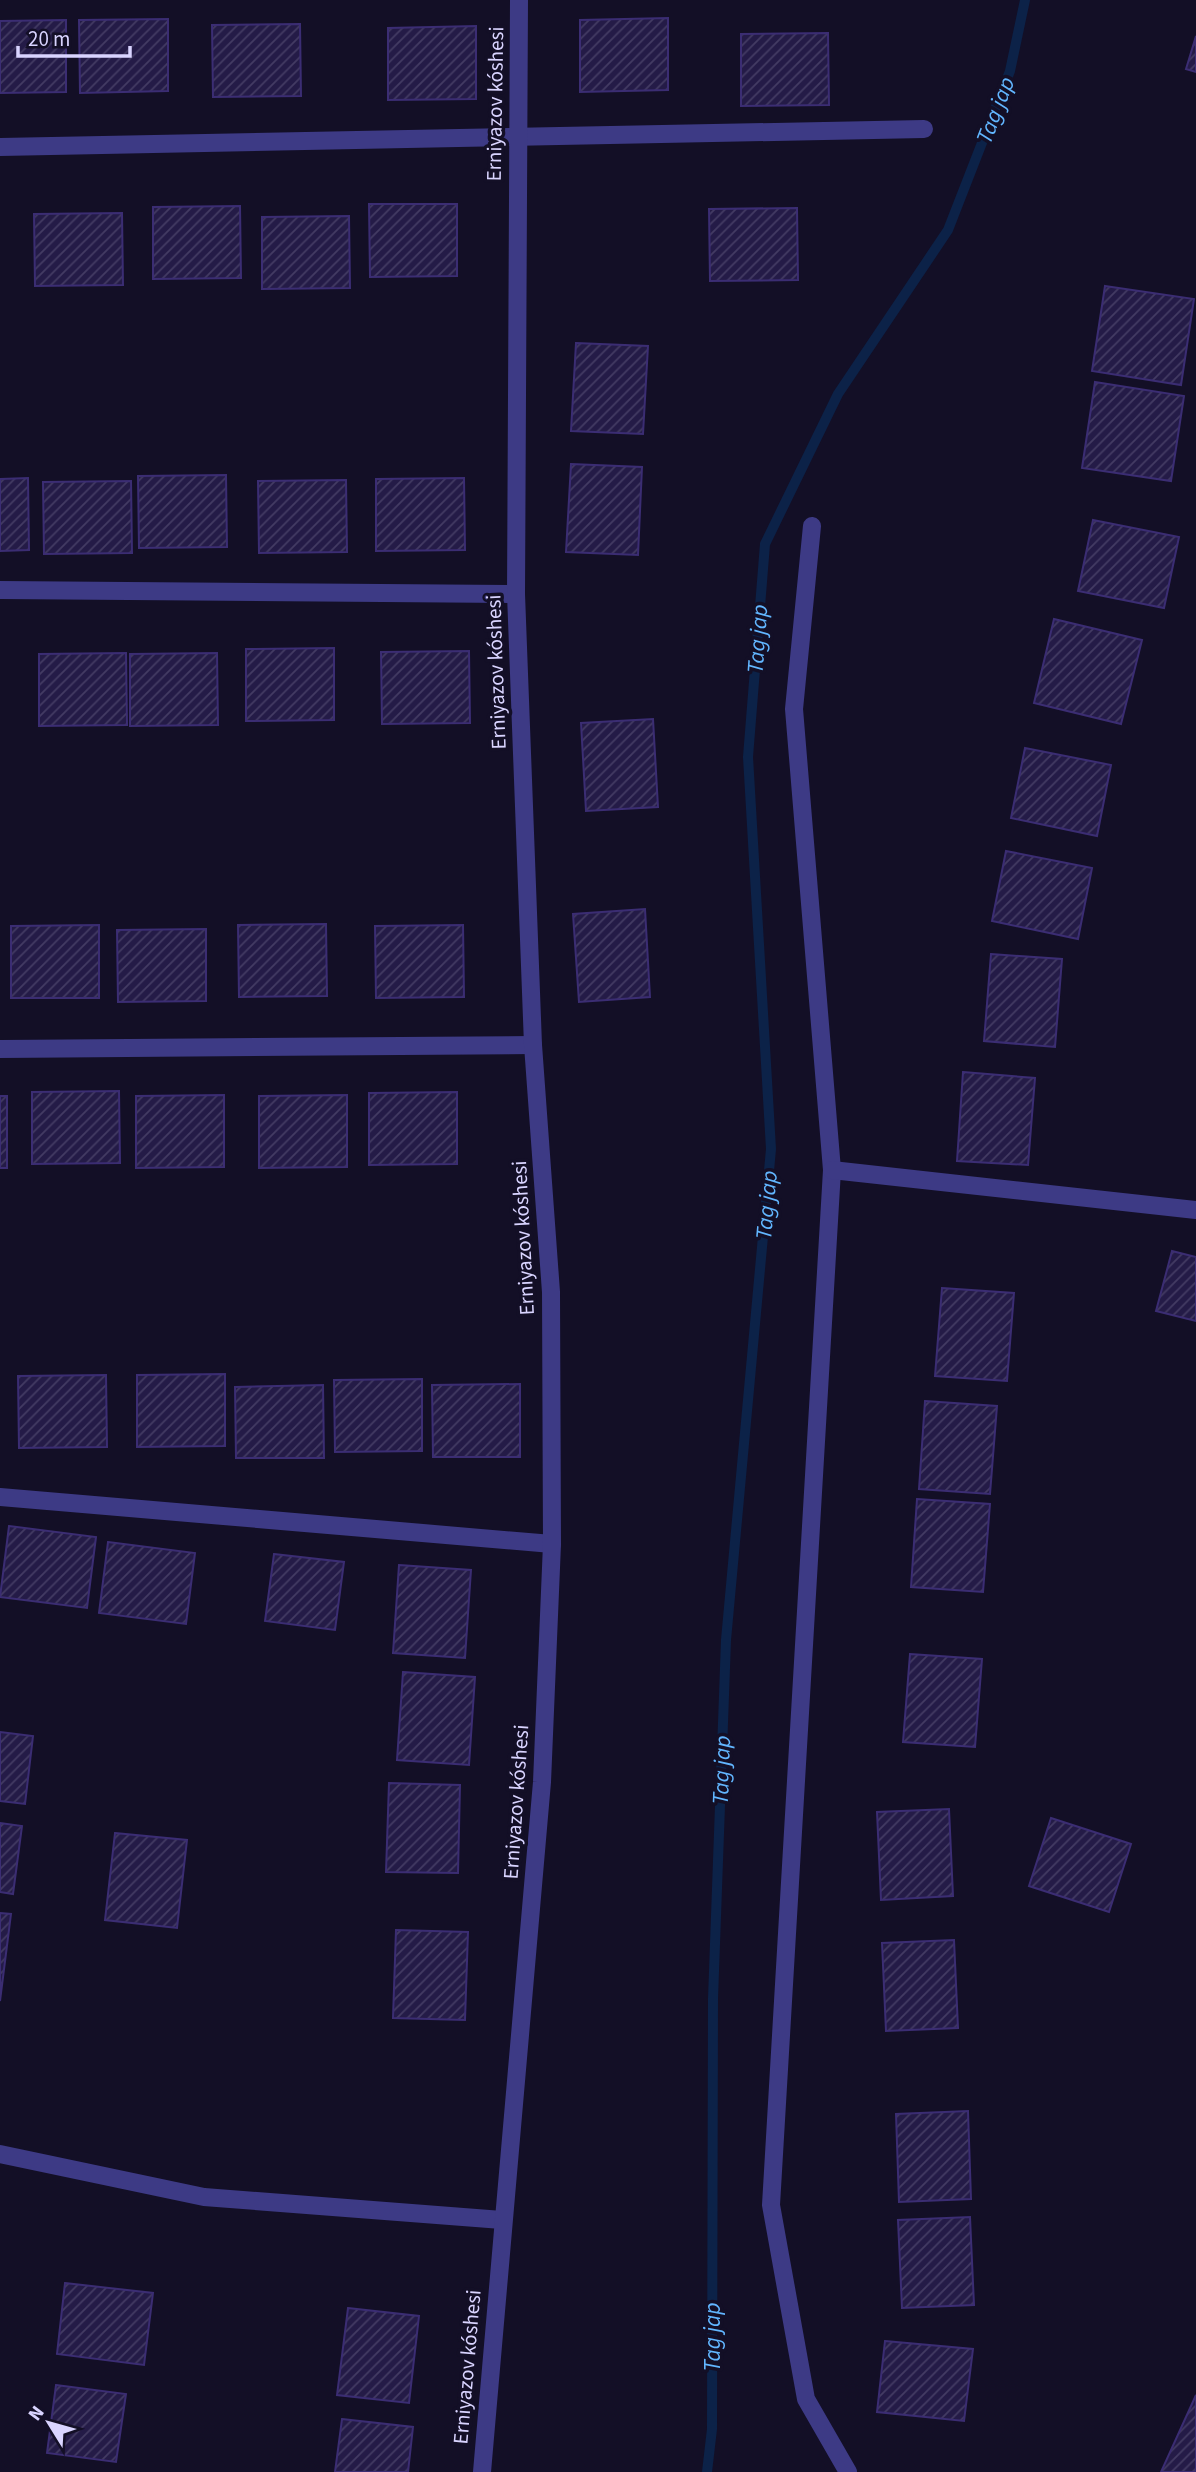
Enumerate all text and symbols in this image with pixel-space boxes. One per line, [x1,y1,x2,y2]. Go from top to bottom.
scale bar [18,14,130,58]
text: 20 m [28,24,70,54]
street label: Erniyazov kóshesi [479,26,511,182]
water label: Tag jap [968,72,1023,148]
street label: Erniyazov kóshesi [478,594,514,750]
water label: Tag jap [739,603,776,675]
street label: Erniyazov kóshesi [504,1160,542,1316]
water label: Tag jap [747,1169,786,1241]
street label: Erniyazov kóshesi [496,1724,536,1880]
water label: Tag jap [704,1735,739,1805]
street label: Erniyazov kóshesi [445,2289,489,2445]
water label: Tag jap [696,2302,729,2372]
north arrow [14,2388,84,2458]
text: N [22,2400,51,2427]

